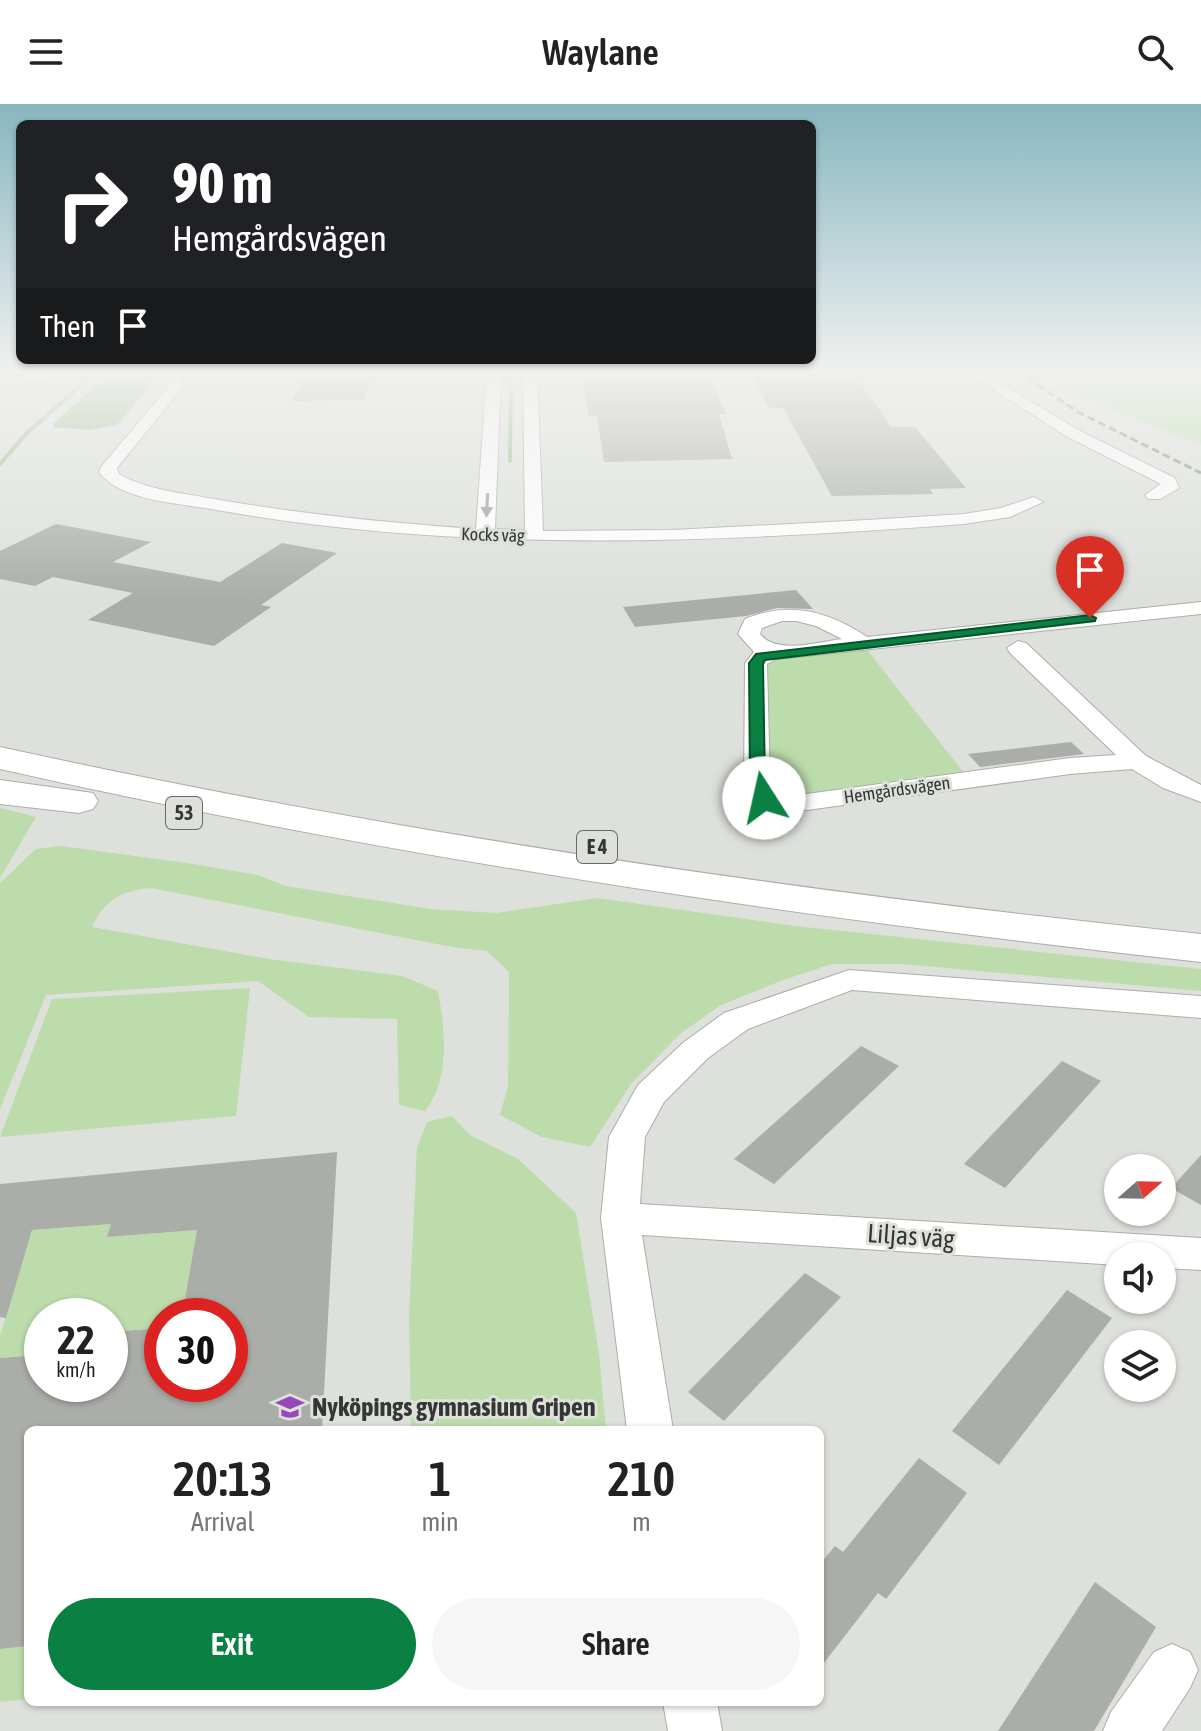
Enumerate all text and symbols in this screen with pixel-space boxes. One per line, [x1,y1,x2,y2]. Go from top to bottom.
icon: menu [24,30,68,74]
icon: search [1133,30,1177,74]
text: Waylane [542,31,659,73]
text: 90 m [172,151,273,215]
icon: right [40,152,144,256]
text: Hemgårdsvägen [172,217,387,259]
icon: arrive [111,304,155,348]
text: Then [40,309,95,343]
one-way arrow [480,493,493,518]
street label: Kocks väg [461,523,525,546]
pin [1056,536,1124,618]
icon: arrive [1068,548,1112,592]
position arrow [722,756,806,840]
street label: Hemgårdsvägen [842,772,952,807]
road number: 53 [166,797,202,829]
road number: E 4 [577,831,617,863]
north arrow [1104,1154,1176,1226]
map controls [1104,1154,1176,1402]
street label: Liljas väg [866,1218,956,1254]
button: sound [1104,1242,1176,1314]
speed limit sign: 30 [144,1298,248,1402]
text: 22 [57,1317,95,1362]
button: layers [1104,1330,1176,1402]
text: km/h [56,1358,96,1381]
school or university icon: Nyköpings gymnasium Gripen [275,1392,305,1422]
place label: Nyköpings gymnasium Gripen [312,1392,596,1422]
text: 20:13 [173,1451,273,1506]
text: 1 [429,1451,451,1506]
text: 210 [608,1451,675,1506]
text: Arrival [191,1507,254,1537]
text: min [421,1507,459,1537]
text: m [632,1507,651,1537]
button: Exit [48,1598,416,1690]
button: Share [432,1598,800,1690]

